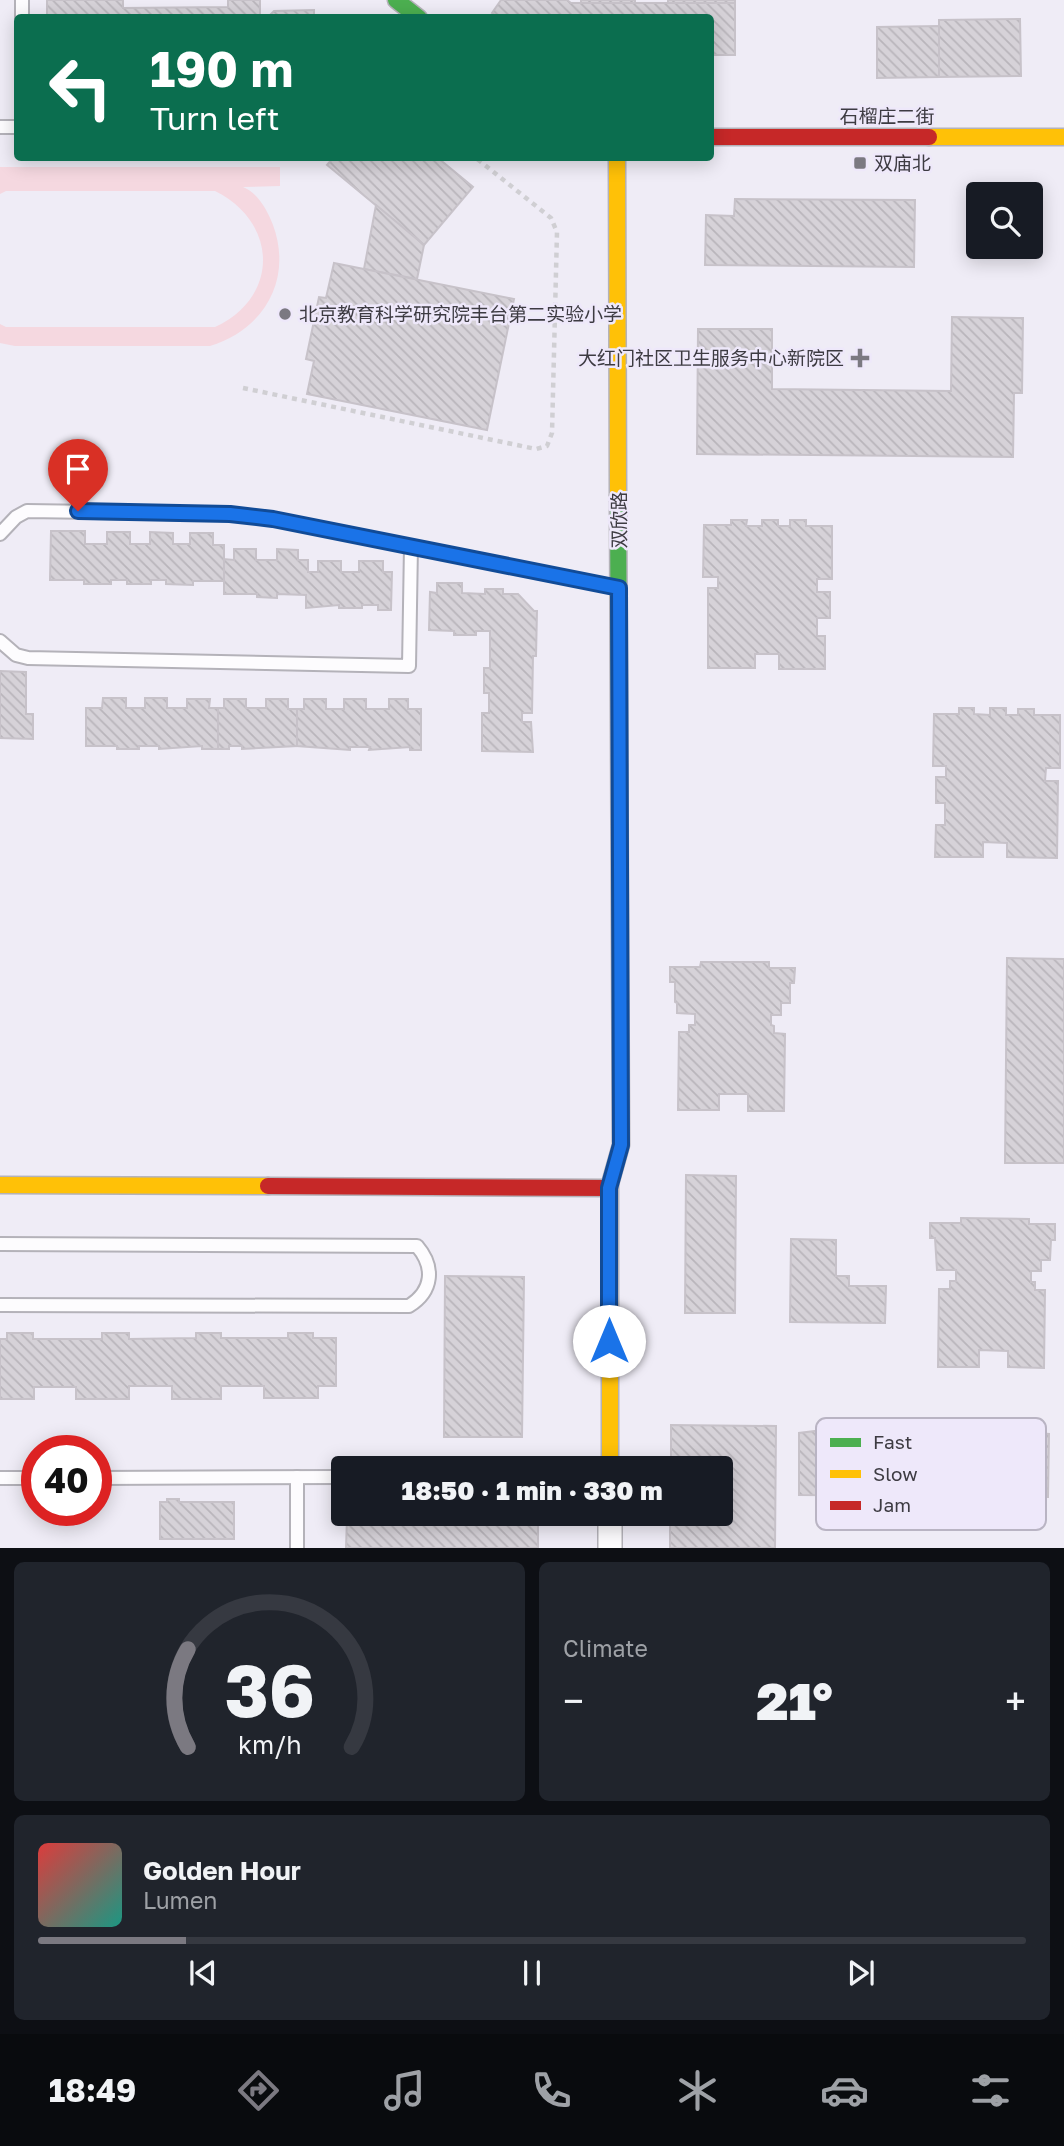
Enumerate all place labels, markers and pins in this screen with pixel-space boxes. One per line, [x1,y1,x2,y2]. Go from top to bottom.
place label: 双庙北 [874,151,931,174]
marker: 双庙北 [852,155,868,171]
place label: 北京教育科学研究院丰台第二实验小学 [299,302,622,325]
marker: 北京教育科学研究院丰台第二实验小学 [277,306,293,322]
place label: 大红门社区卫生服务中心新院区 [578,346,844,369]
marker: 大红门社区卫生服务中心新院区 [850,348,870,368]
pin [48,439,108,511]

